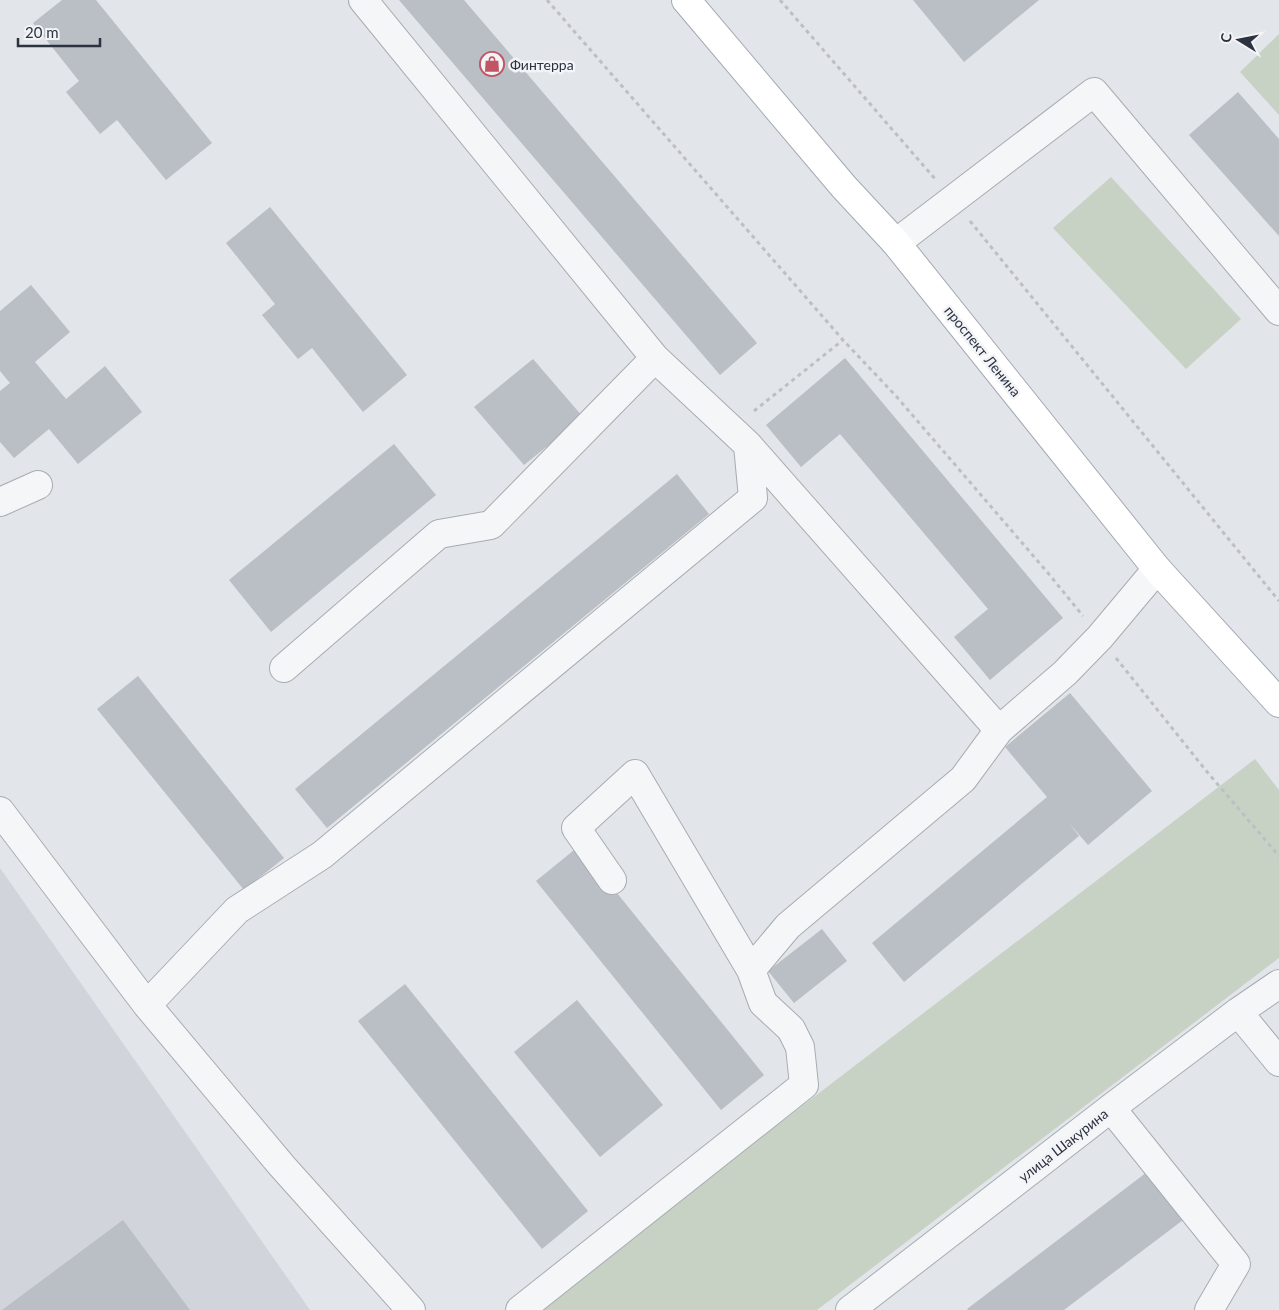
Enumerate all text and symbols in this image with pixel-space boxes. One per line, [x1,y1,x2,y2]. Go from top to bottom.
scale bar [18,15,100,47]
north arrow [1214,15,1264,65]
text: 20 m [25,23,59,41]
text: С [1217,31,1235,44]
shop icon: Финтерра [479,51,505,77]
place label: Финтерра [510,56,574,73]
street label: проспект Ленина [941,302,1025,400]
street label: улица Шакурина [1015,1105,1111,1185]

